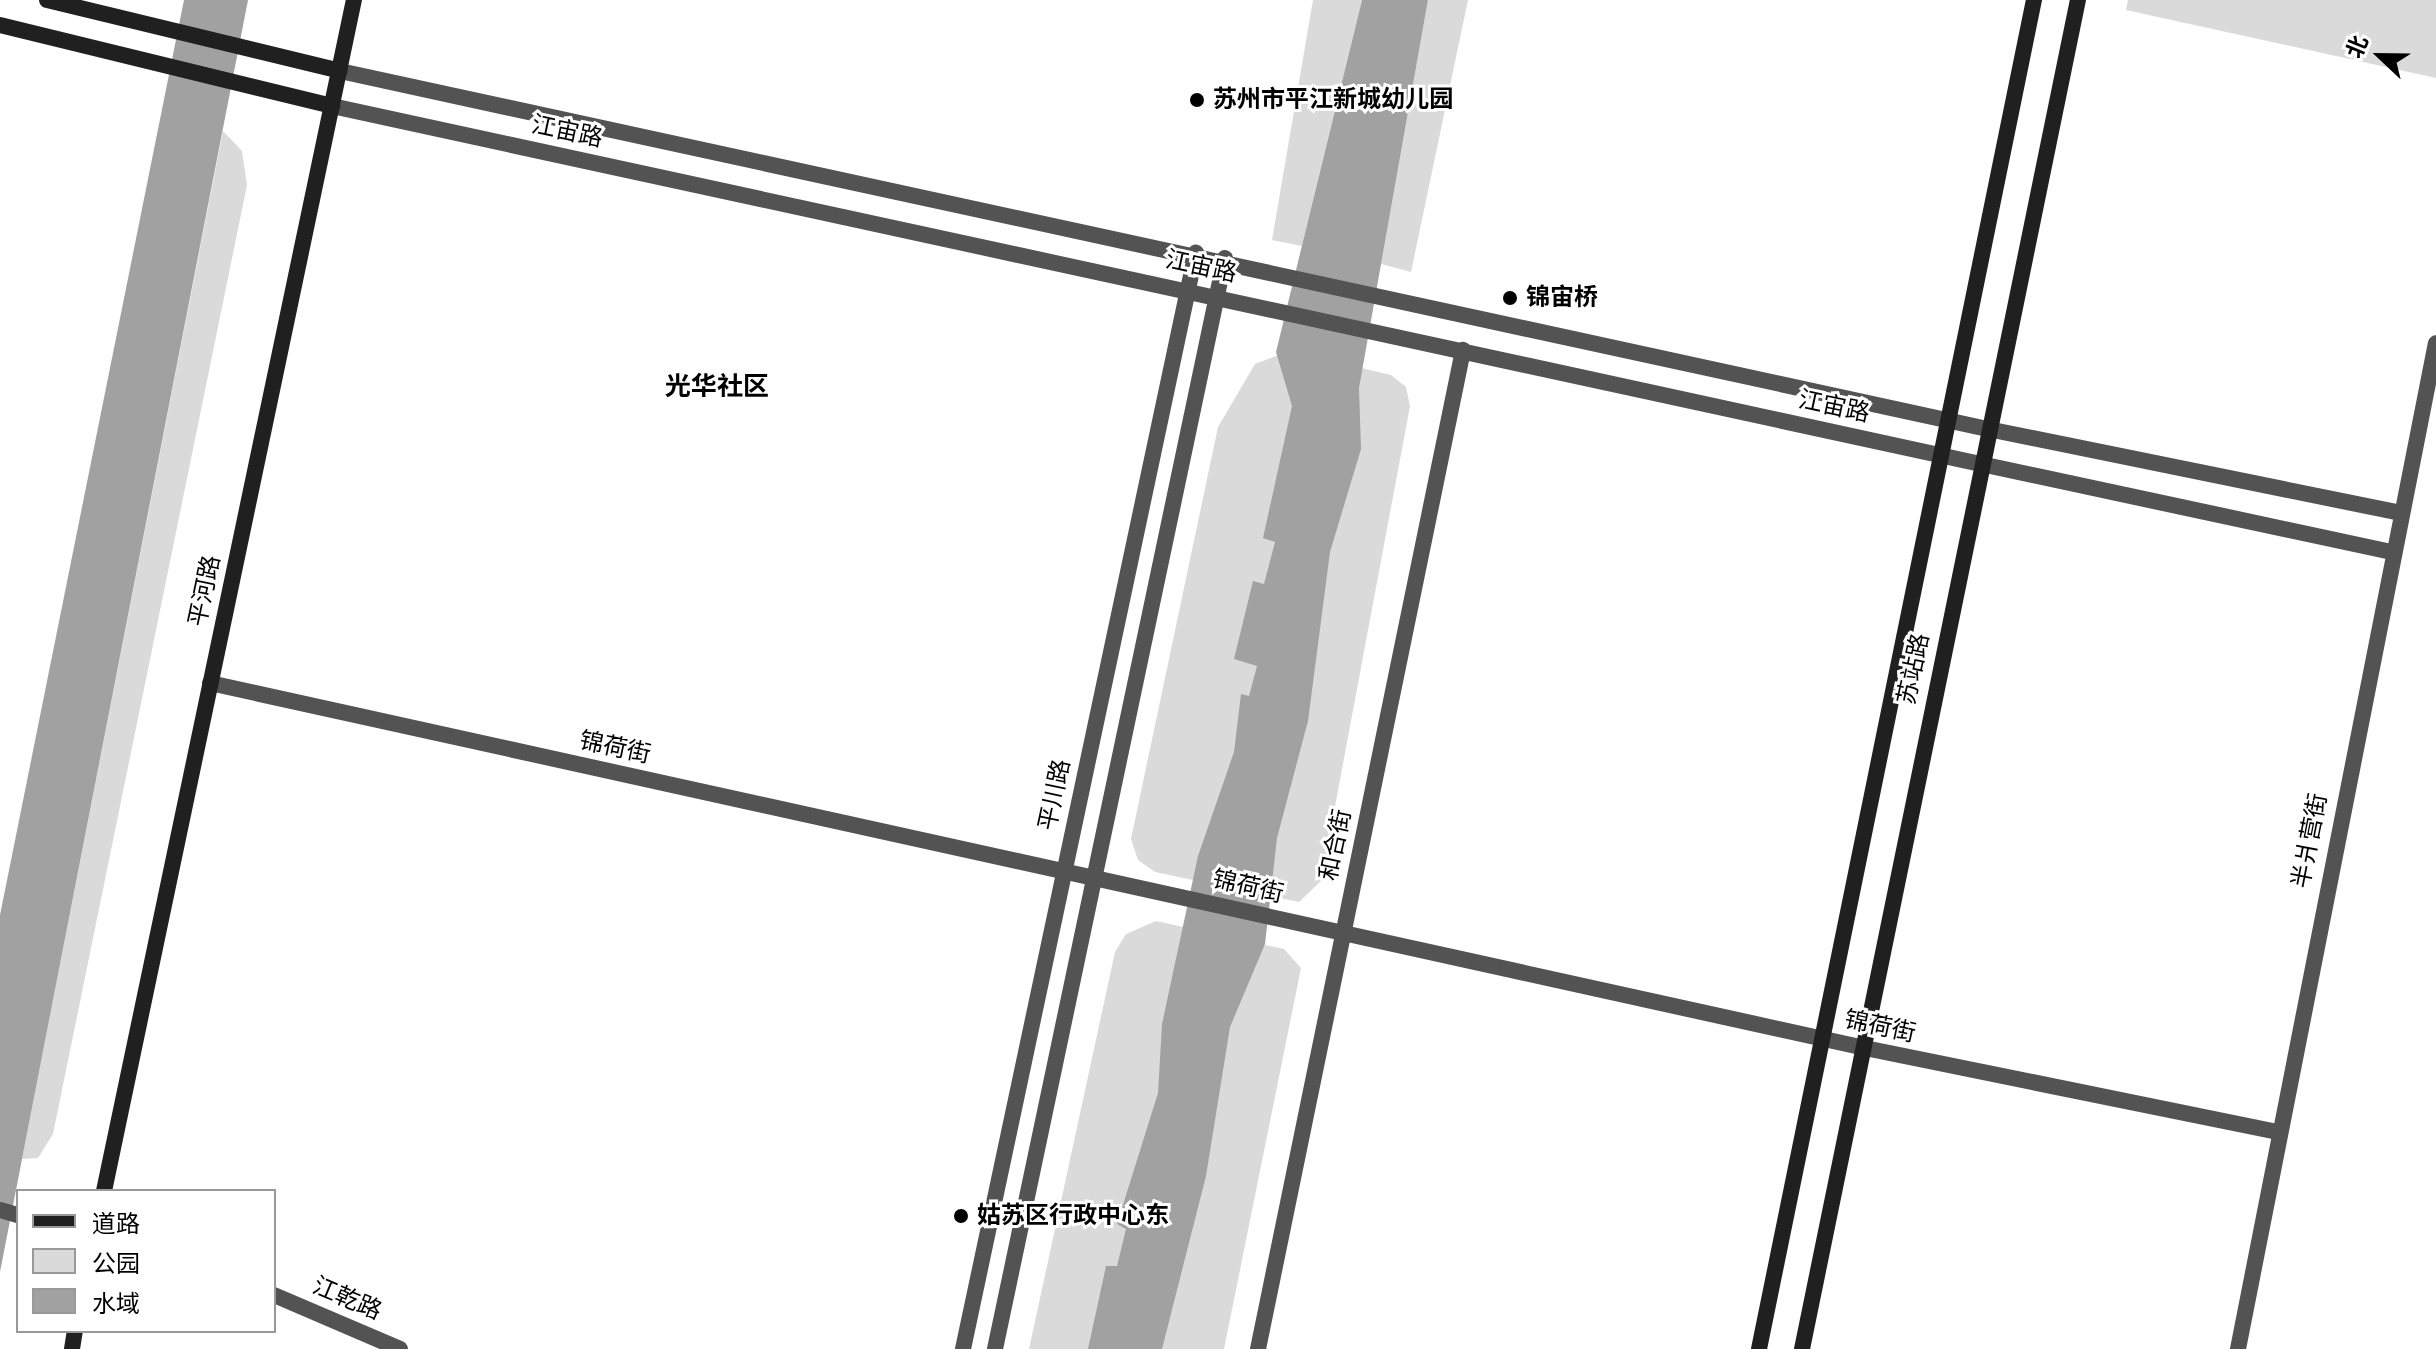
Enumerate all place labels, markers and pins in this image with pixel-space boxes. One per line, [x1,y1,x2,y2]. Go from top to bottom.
place label: 苏州市平江新城幼儿园 [1213,86,1453,114]
marker: 苏州市平江新城幼儿园 [1188,91,1206,109]
place label: 锦宙桥 [1526,284,1598,312]
marker: 锦宙桥 [1501,289,1519,307]
place label: 姑苏区行政中心东 [977,1202,1169,1230]
marker: 姑苏区行政中心东 [952,1207,970,1225]

